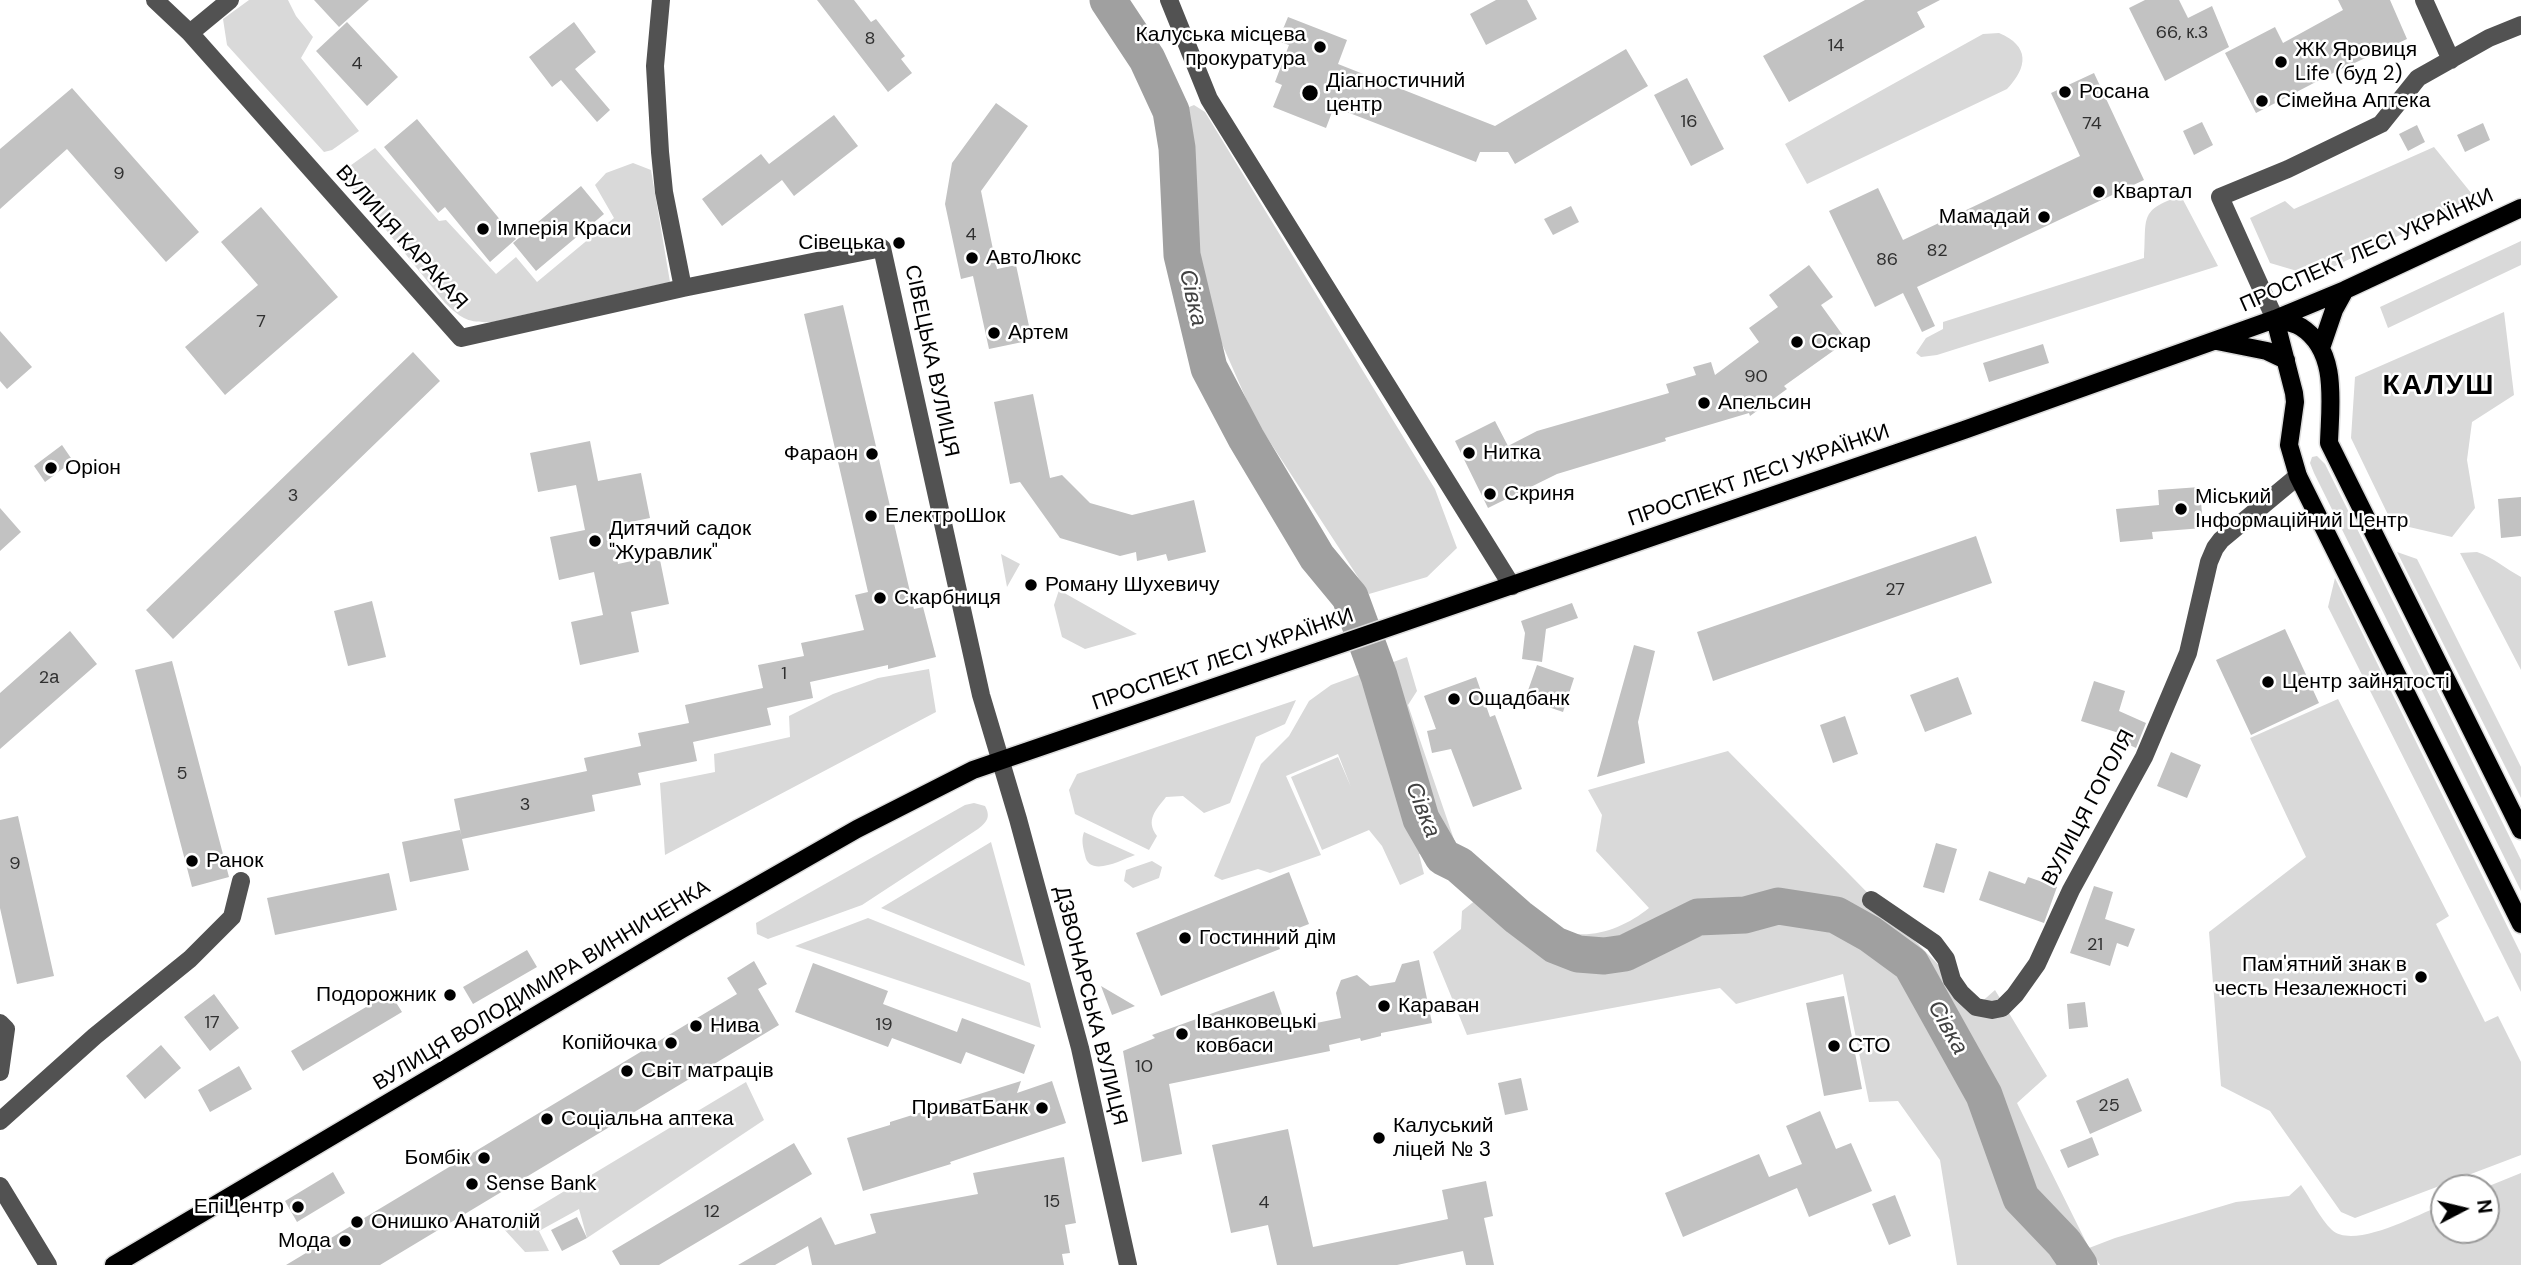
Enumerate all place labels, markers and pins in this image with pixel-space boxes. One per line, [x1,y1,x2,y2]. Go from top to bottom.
place label: Калуська місцева прокуратура [1136,22,1306,72]
place label: ЖК Яровиця Life (буд 2) [2295,37,2417,87]
marker: Калуська місцева прокуратура [1312,39,1328,55]
marker: ЖК Яровиця Life (буд 2) [2273,54,2289,70]
place label: Діагностичний центр [1326,68,1465,118]
place label: Росана [2079,79,2149,105]
marker: Діагностичний центр [1300,83,1320,103]
marker: Росана [2057,84,2073,100]
place label: Сімейна Аптека [2276,88,2430,114]
marker: Сімейна Аптека [2254,93,2270,109]
place label: Квартал [2113,179,2192,205]
marker: Квартал [2091,184,2107,200]
place label: Мамадай [1939,204,2030,230]
marker: Мамадай [2036,209,2052,225]
place label: Імперія Краси [497,216,631,242]
marker: Імперія Краси [475,221,491,237]
place label: Сівецька [798,230,885,256]
marker: Сівецька [891,235,907,251]
place label: АвтоЛюкс [986,245,1081,271]
marker: АвтоЛюкс [964,250,980,266]
place label: Артем [1008,320,1069,346]
marker: Артем [986,325,1002,341]
place label: Оскар [1811,329,1871,355]
marker: Оскар [1789,334,1805,350]
place label: Апельсин [1718,390,1811,416]
marker: Апельсин [1696,395,1712,411]
place label: Нитка [1483,440,1541,466]
place label: Фараон [784,441,858,467]
marker: Нитка [1461,445,1477,461]
marker: Фараон [864,446,880,462]
place label: Оріон [65,455,121,481]
marker: Оріон [43,460,59,476]
place label: Скриня [1504,481,1575,507]
place label: Міський Інформаційний Центр [2195,484,2408,534]
marker: Скриня [1482,486,1498,502]
marker: Міський Інформаційний Центр [2173,501,2189,517]
place label: ЕлектроШок [885,503,1005,529]
marker: ЕлектроШок [863,508,879,524]
place label: Дитячий садок "Журавлик" [609,516,751,566]
marker: Дитячий садок "Журавлик" [587,533,603,549]
place label: Роману Шухевичу [1045,572,1220,598]
marker: Роману Шухевичу [1023,577,1039,593]
place label: Скарбниця [894,585,1001,611]
marker: Скарбниця [872,590,888,606]
place label: Центр зайнятості [2282,669,2450,695]
marker: Центр зайнятості [2260,674,2276,690]
place label: Ощадбанк [1468,686,1570,712]
marker: Ощадбанк [1446,691,1462,707]
place label: Ранок [206,848,263,874]
marker: Ранок [184,853,200,869]
place label: Гостинний дім [1199,925,1336,951]
marker: Гостинний дім [1177,930,1193,946]
place label: Пам'ятний знак в честь Незалежності [2214,952,2407,1002]
marker: Пам'ятний знак в честь Незалежності [2413,969,2429,985]
place label: Подорожник [316,982,436,1008]
marker: Подорожник [442,987,458,1003]
place label: Караван [1398,993,1479,1019]
marker: Караван [1376,998,1392,1014]
place label: Іванковецькі ковбаси [1196,1009,1317,1059]
place label: Нива [710,1013,759,1039]
marker: Нива [688,1018,704,1034]
marker: Іванковецькі ковбаси [1174,1026,1190,1042]
place label: Копійочка [562,1030,657,1056]
place label: СТО [1848,1033,1891,1059]
marker: Копійочка [663,1035,679,1051]
marker: СТО [1826,1038,1842,1054]
place label: Світ матраців [641,1058,774,1084]
marker: Світ матраців [619,1063,635,1079]
place label: ПриватБанк [911,1095,1028,1121]
marker: ПриватБанк [1034,1100,1050,1116]
place label: Соціальна аптека [561,1106,734,1132]
marker: Соціальна аптека [539,1111,555,1127]
place label: Калуський ліцей № 3 [1393,1113,1494,1163]
marker: Калуський ліцей № 3 [1371,1130,1387,1146]
place label: Бомбік [404,1145,470,1171]
marker: Бомбік [476,1150,492,1166]
place label: Sense Bank [486,1171,597,1197]
marker: Sense Bank [464,1176,480,1192]
place label: ЕпіЦентр [194,1194,284,1220]
marker: ЕпіЦентр [290,1199,306,1215]
place label: Онишко Анатолій [371,1209,540,1235]
marker: Онишко Анатолій [349,1214,365,1230]
place label: Мода [278,1228,331,1254]
marker: Мода [337,1233,353,1249]

